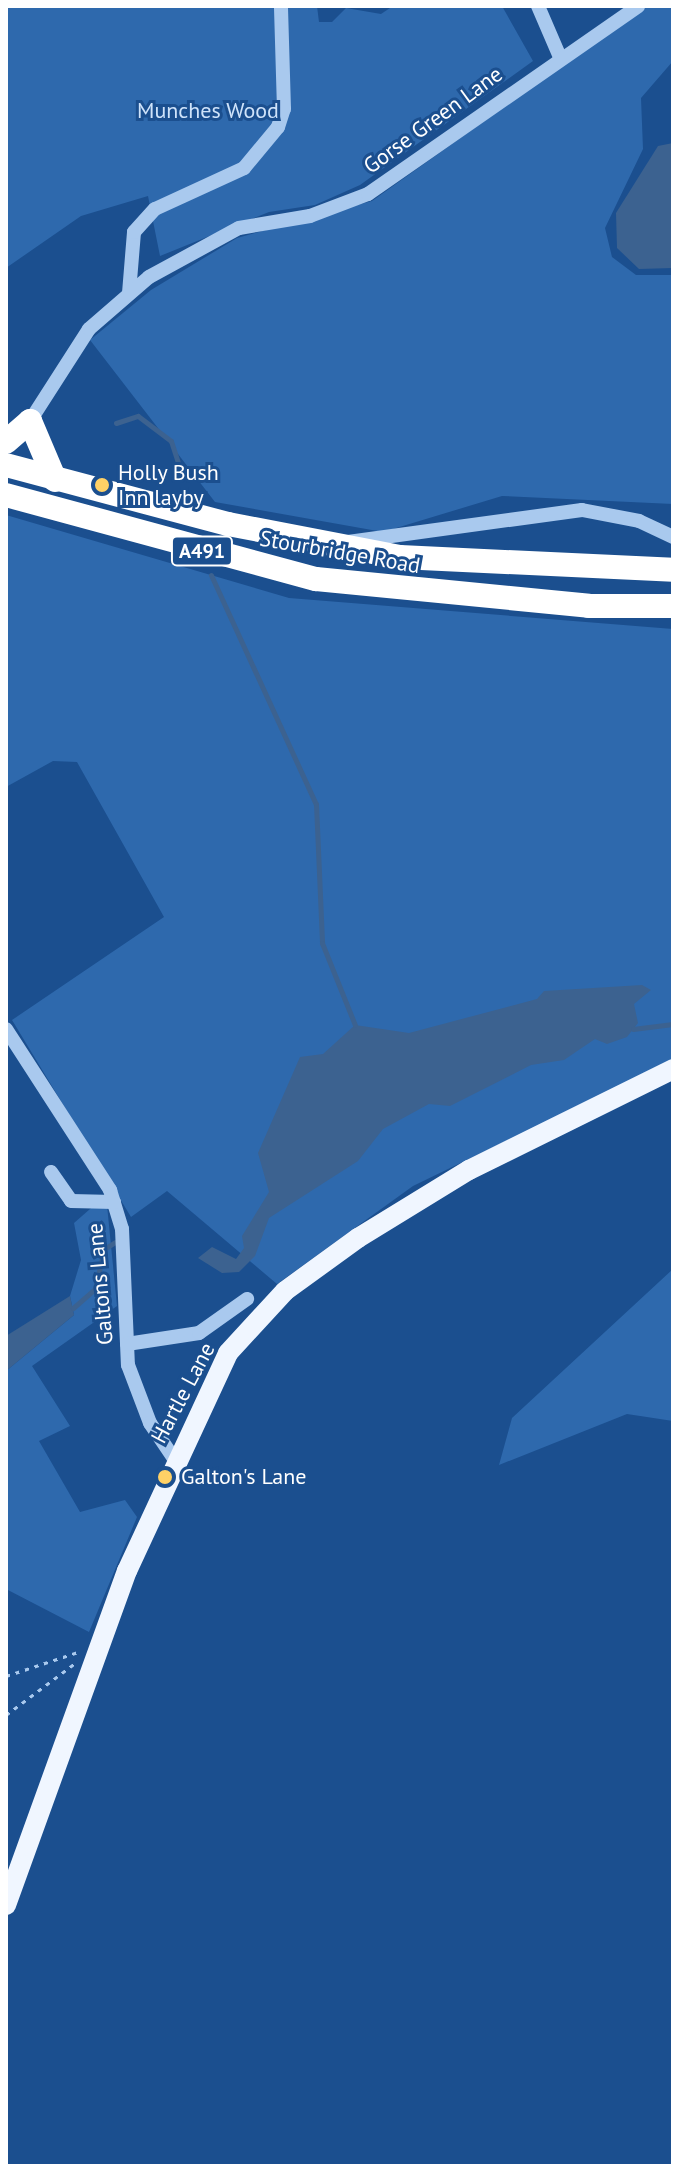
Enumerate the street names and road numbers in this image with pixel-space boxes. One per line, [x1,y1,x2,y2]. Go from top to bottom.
street label: Gorse Green Lane [358,61,508,179]
street label: Stourbridge Road [258,525,422,579]
road number: A491 [170,535,234,567]
street label: Galtons Lane [82,1222,118,1346]
street label: Hartle Lane [146,1338,220,1448]

